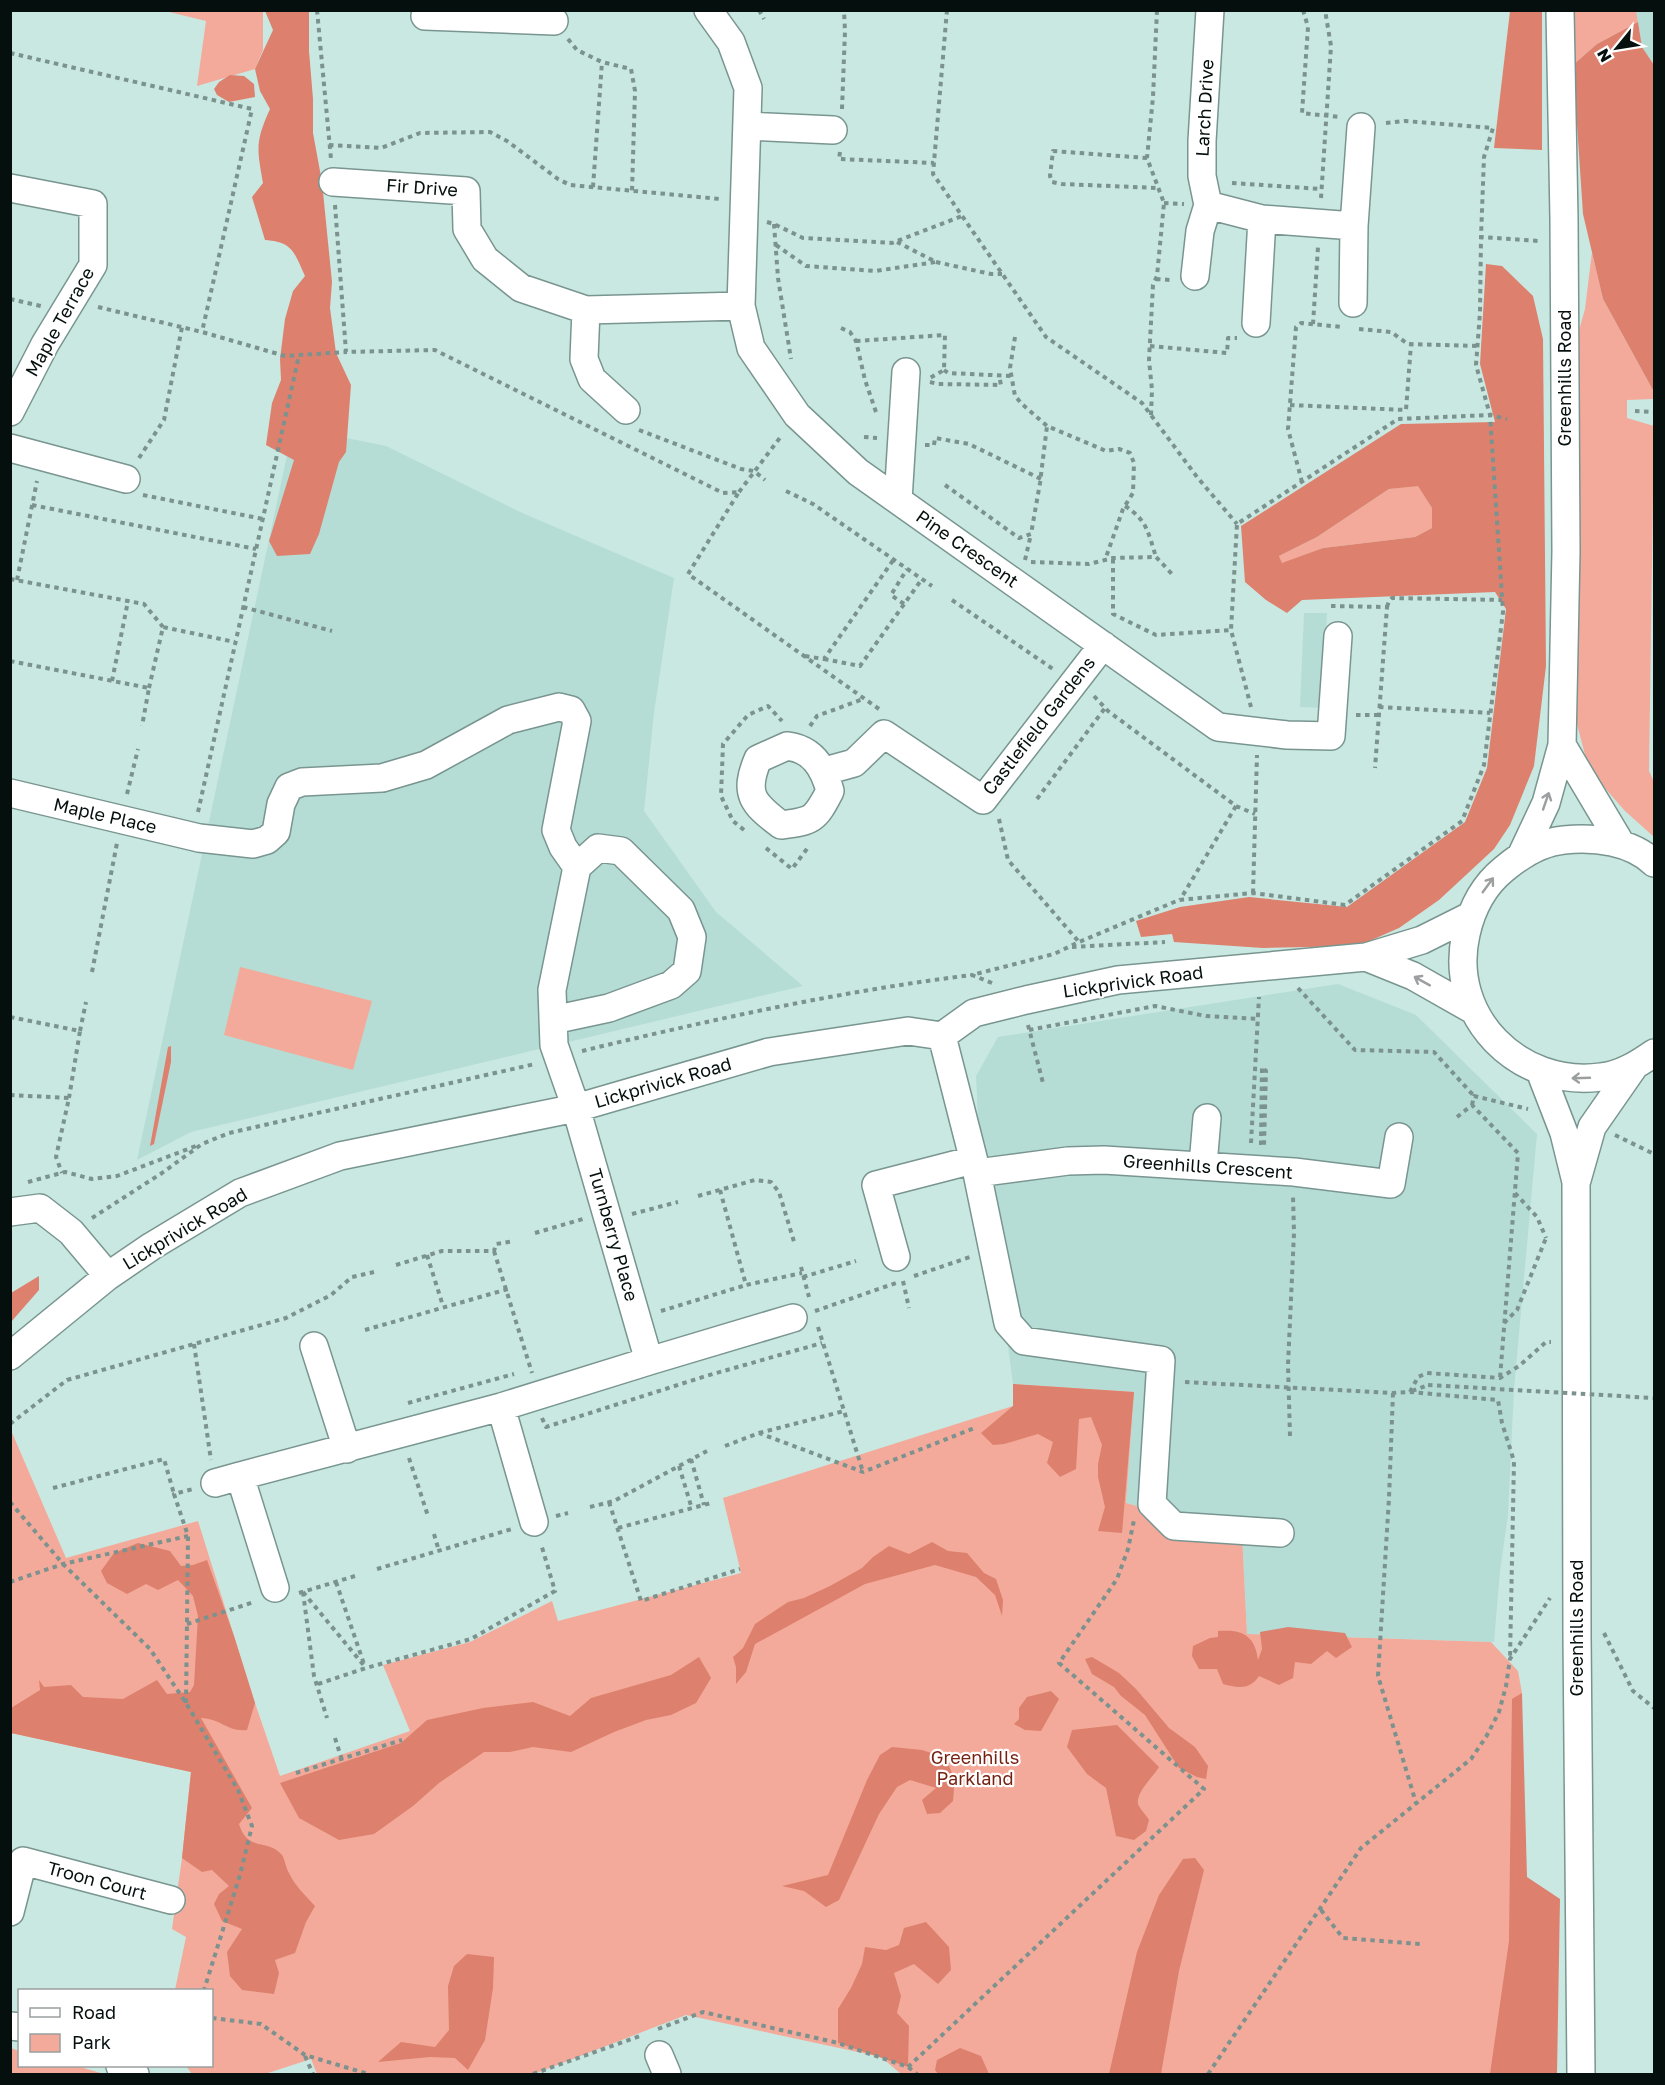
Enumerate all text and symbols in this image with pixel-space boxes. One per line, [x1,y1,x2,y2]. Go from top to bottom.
north arrow [1587,18,1647,78]
text: N [1592,45,1616,66]
street label: Larch Drive [1190,59,1218,157]
street label: Fir Drive [386,174,459,200]
street label: Maple Terrace [20,263,98,380]
street label: Greenhills Road [1553,309,1575,447]
street label: Pine Crescent [912,505,1023,592]
street label: Castlefield Gardens [977,652,1099,799]
street label: Maple Place [51,792,159,838]
one-way arrow [1542,792,1553,811]
one-way arrow [1482,877,1495,893]
street label: Lickprivick Road [1061,960,1204,1002]
one-way arrow [1414,975,1431,987]
street label: Lickprivick Road [592,1052,734,1112]
one-way arrow [1572,1073,1592,1084]
street label: Greenhills Crescent [1122,1149,1294,1183]
street label: Turnberry Place [584,1166,643,1304]
street label: Lickprivick Road [118,1182,251,1274]
street label: Greenhills Road [1565,1559,1587,1697]
park label: Greenhills Parkland [931,1746,1019,1789]
street label: Troon Court [45,1856,149,1904]
legend [18,1989,213,2067]
text: Road [72,2001,116,2023]
text: Park [72,2031,111,2053]

